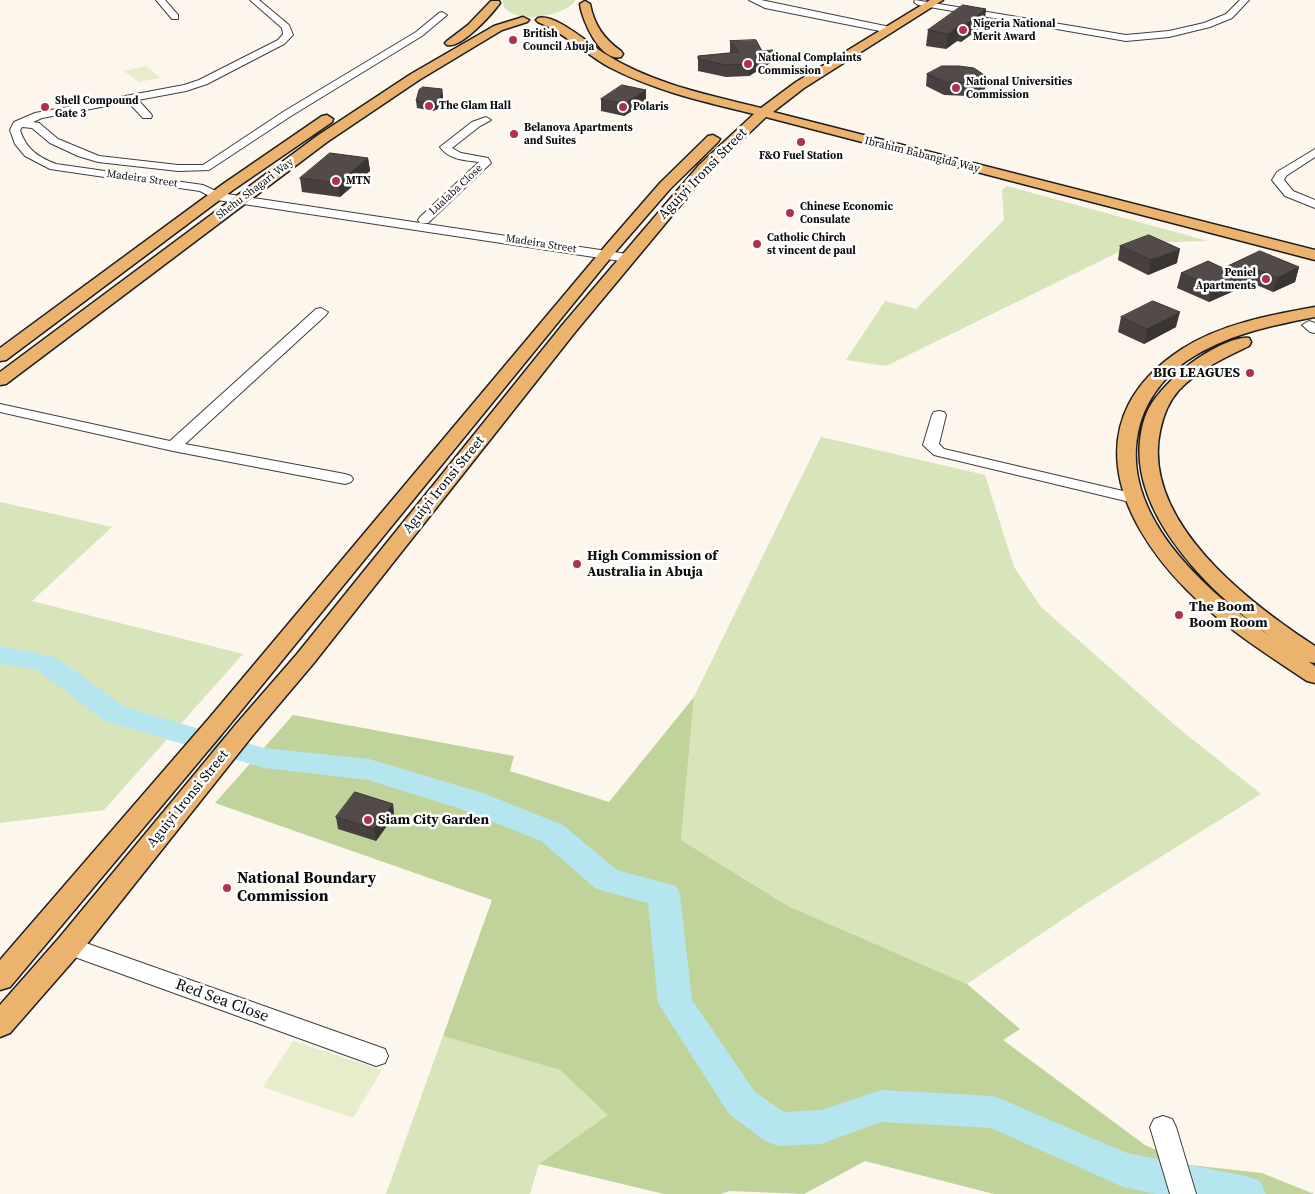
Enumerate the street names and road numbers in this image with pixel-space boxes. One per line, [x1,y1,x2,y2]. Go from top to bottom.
street label: Aguiyi Ironsi Street [655,125,751,223]
street label: Ibrahim Babangida Way [863,134,981,176]
street label: Shehu Shagari Way [214,156,296,222]
street label: Lualaba Close [427,162,485,218]
street label: Madeira Street [106,167,178,191]
street label: Madeira Street [505,232,577,256]
street label: Aguiyi Ironsi Street [400,433,488,537]
street label: Aguiyi Ironsi Street [144,747,232,851]
street label: Red Sea Close [173,975,271,1027]

